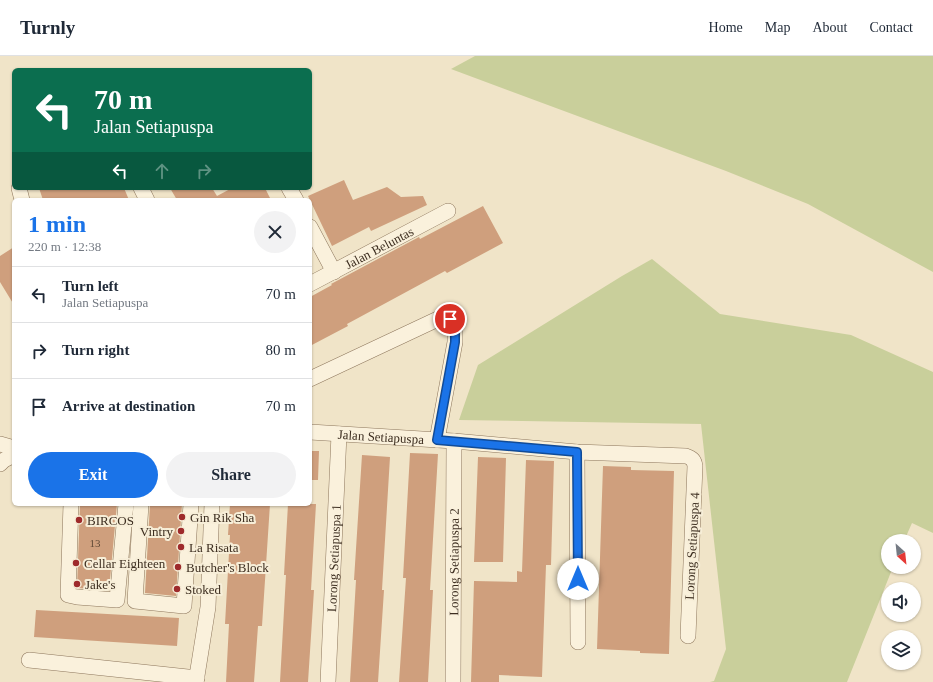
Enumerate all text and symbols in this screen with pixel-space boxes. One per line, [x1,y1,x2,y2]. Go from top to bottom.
text: Turnly [20,17,75,38]
text: Home [709,20,743,35]
text: Map [765,20,790,35]
text: About [812,20,847,35]
text: Contact [869,20,913,35]
icon: left [28,84,80,136]
text: 70 m [94,84,152,115]
text: Jalan Setiapuspa [94,117,213,137]
icon: left [109,160,131,182]
icon: ahead [151,160,173,182]
icon: right [193,160,215,182]
text: 1 min [28,211,86,237]
button: close [254,211,296,253]
street label: Jalan Beluntas [342,223,416,272]
text: 220 m · 12:38 [28,239,101,254]
text: Turn left [62,278,119,294]
icon: left [28,284,50,306]
text: 70 m [266,286,296,302]
text: Jalan Setiapuspa [62,295,148,310]
pin [433,302,467,336]
icon: arrive [439,308,461,330]
icon: right [28,340,50,362]
text: Turn right [62,342,129,358]
text: 80 m [266,342,296,358]
icon: arrive [28,396,50,418]
text: Arrive at destination [62,398,195,414]
text: 70 m [266,398,296,414]
street label: Jalan Setiapuspa [337,426,425,447]
button: Exit [28,452,158,498]
button: Share [166,452,296,498]
street label: Lorong Setiapuspa 4 [682,491,702,600]
street label: Lorong Setiapuspa 1 [324,504,343,612]
street label: Lorong Setiapuspa 2 [446,508,461,616]
place label: Gin Rik Sha [190,510,255,525]
marker: Gin Rik Sha [177,512,187,522]
place label: BIRCOS [87,513,134,528]
marker: BIRCOS [74,515,84,525]
place label: Vintry [140,524,173,539]
marker: Vintry [176,526,186,536]
north arrow [881,534,921,574]
map controls [881,534,921,670]
house number: 13 [90,537,101,549]
place label: La Risata [189,540,239,555]
marker: La Risata [176,542,186,552]
place label: Cellar Eighteen [84,556,166,571]
marker: Cellar Eighteen [71,558,81,568]
position arrow [557,558,599,600]
place label: Butcher's Block [186,560,269,575]
marker: Butcher's Block [173,562,183,572]
place label: Jake's [85,577,116,592]
marker: Jake's [72,579,82,589]
place label: Stoked [185,582,222,597]
button: sound [881,582,921,622]
marker: Stoked [172,584,182,594]
button: layers [881,630,921,670]

